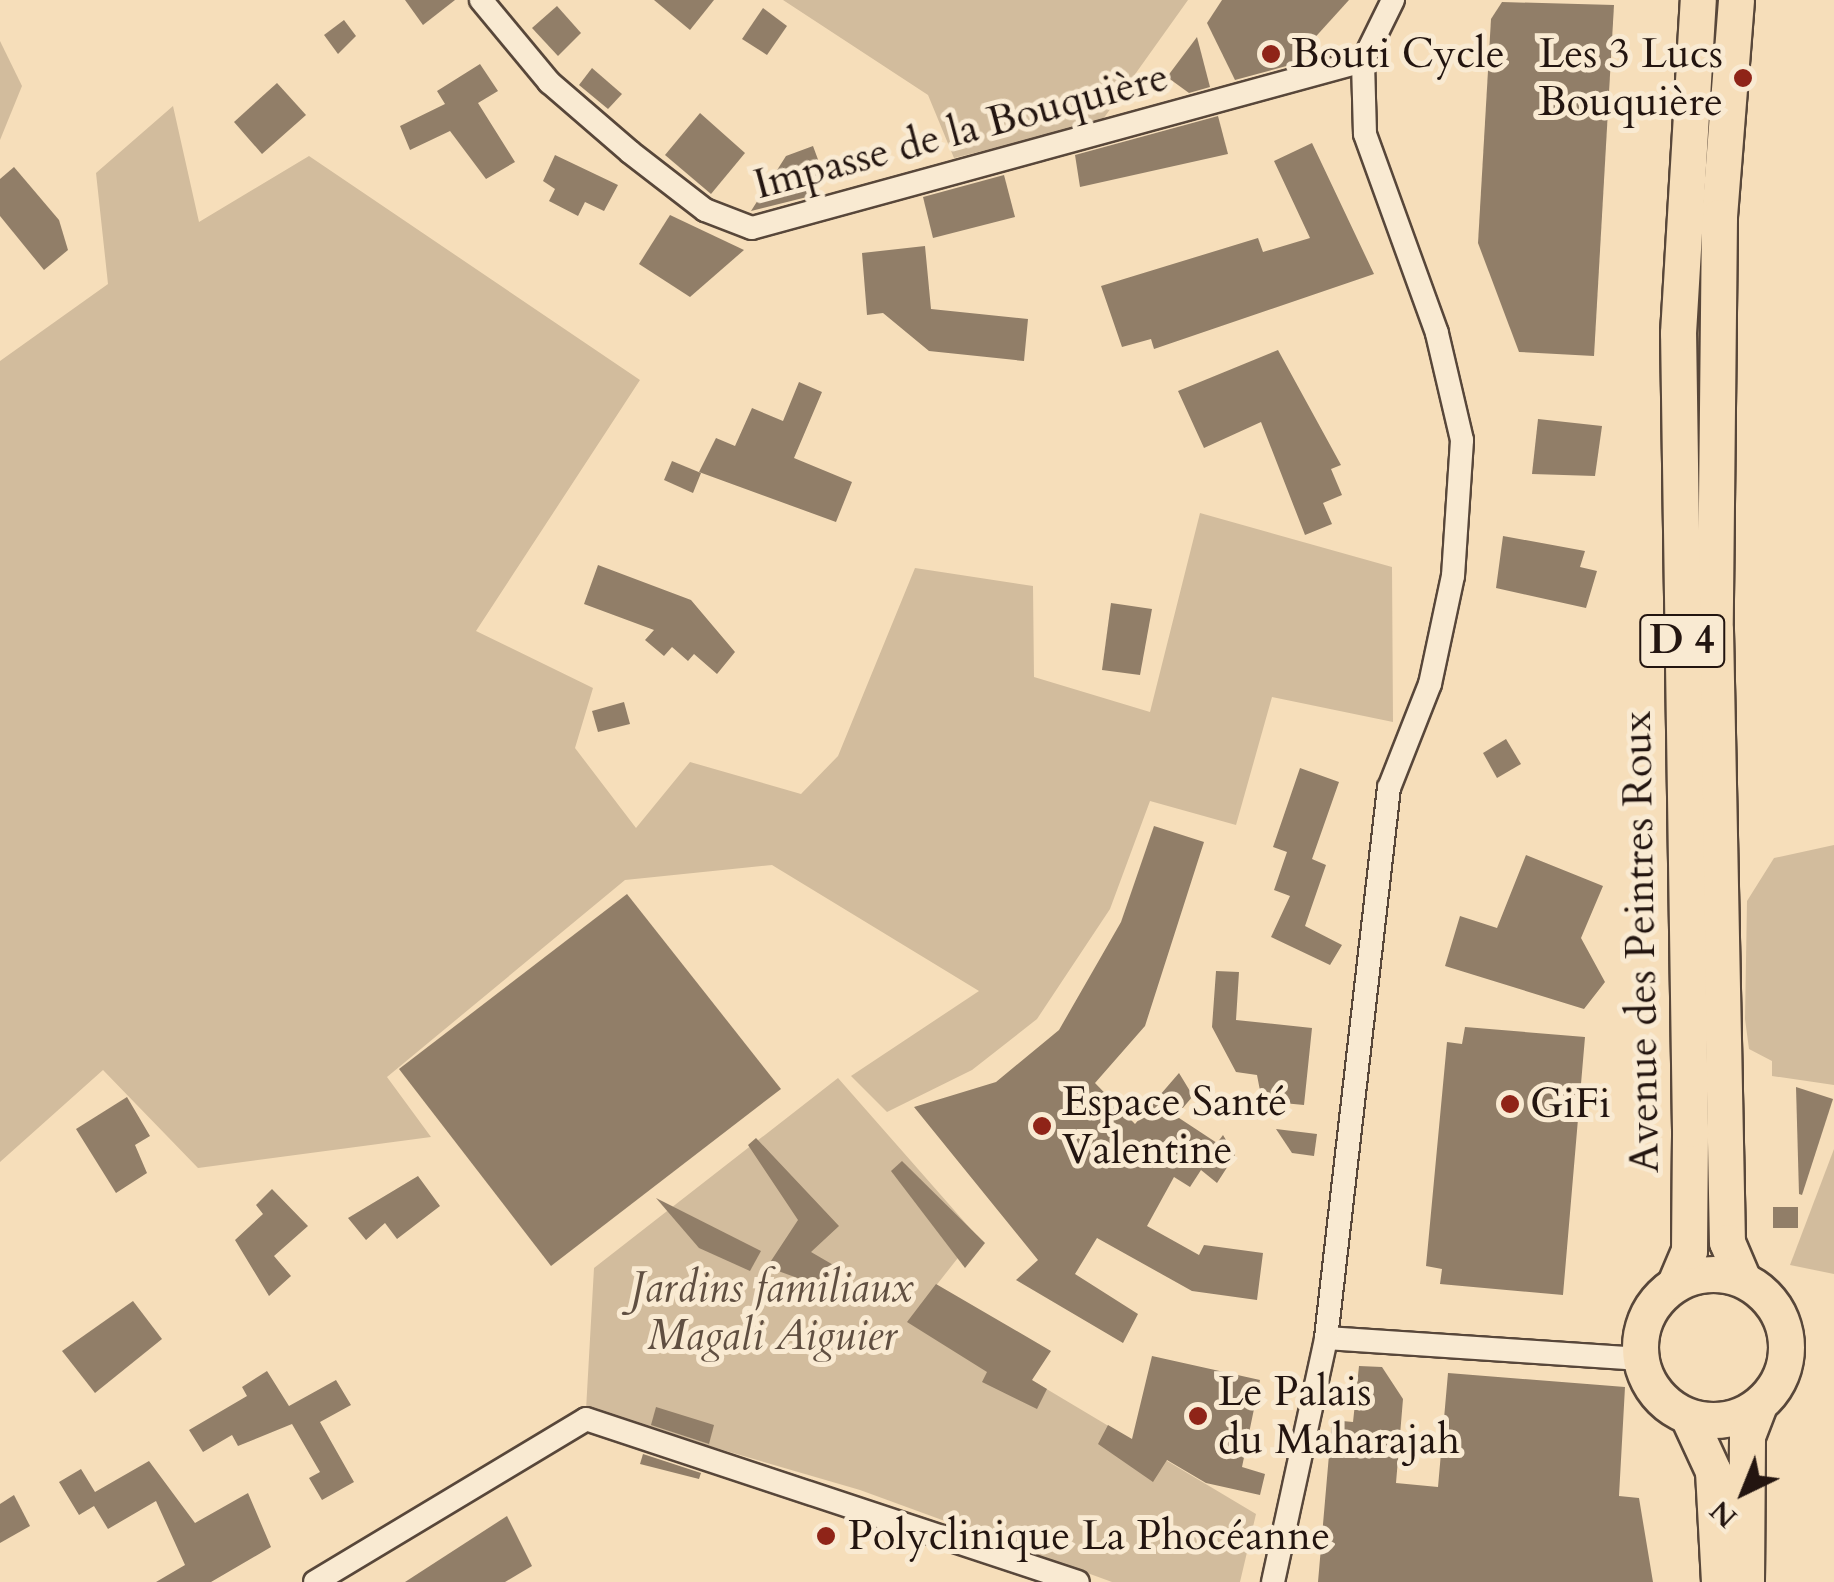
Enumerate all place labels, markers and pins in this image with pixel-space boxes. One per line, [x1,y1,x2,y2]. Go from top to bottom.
place label: Bouti Cycle [1291,29,1505,79]
place label: Les 3 Lucs Bouquière [1538,29,1723,128]
marker: Bouti Cycle [1260,43,1282,65]
marker: Les 3 Lucs Bouquière [1732,67,1754,89]
place label: Espace Santé Valentine [1062,1077,1287,1176]
place label: GiFi [1530,1079,1611,1129]
marker: GiFi [1499,1093,1521,1115]
marker: Espace Santé Valentine [1031,1115,1053,1137]
place label: Le Palais du Maharajah [1218,1367,1460,1465]
marker: Le Palais du Maharajah [1187,1405,1209,1427]
place label: Polyclinique La Phocéanne [848,1511,1330,1561]
marker: Polyclinique La Phocéanne [813,1523,839,1549]

